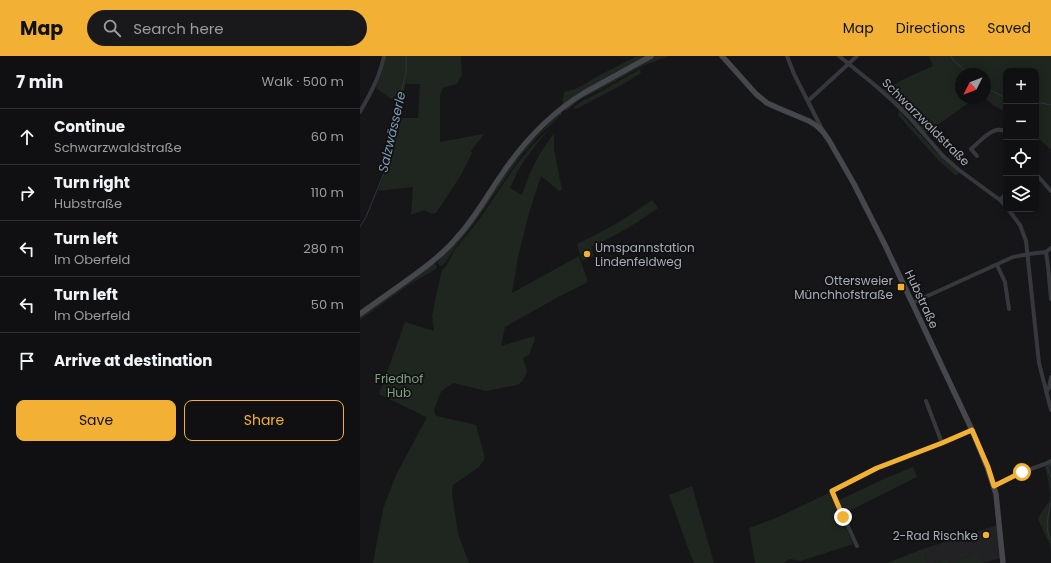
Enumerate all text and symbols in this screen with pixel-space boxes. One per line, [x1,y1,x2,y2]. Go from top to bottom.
search box [87,10,367,46]
text: Map [20,15,63,42]
icon: search [101,17,123,39]
text: Search here [133,18,224,39]
text: Map [843,18,874,38]
text: Directions [896,18,965,38]
text: Saved [987,18,1031,38]
north arrow [955,68,991,104]
map controls [1003,68,1039,212]
button: + [1003,68,1039,104]
text: 7 min [16,70,63,94]
text: Walk · 500 m [262,72,344,91]
street label: Schwarzwaldstraße [878,74,974,170]
water label: Salzwässerle [373,90,411,174]
button: − [1003,104,1039,140]
text: Continue [54,116,125,137]
icon: ahead [16,126,38,148]
text: 60 m [311,127,344,146]
text: Schwarzwaldstraße [54,138,182,157]
button: locate [1003,140,1039,176]
text: Turn right [54,172,130,193]
button: layers [1003,176,1039,212]
icon: right [16,182,38,204]
text: 110 m [311,183,344,202]
text: Hubstraße [54,194,122,213]
text: Turn left [54,228,118,249]
icon: left [16,238,38,260]
text: 280 m [303,239,344,258]
place label: Umspannstation Lindenfeldweg [595,239,695,270]
marker: Umspannstation Lindenfeldweg [582,249,592,259]
text: Im Oberfeld [54,250,130,269]
street label: Hubstraße [901,267,943,331]
place label: Ottersweier Münchhofstraße [794,272,894,303]
marker: Ottersweier Münchhofstraße [896,282,906,292]
text: Turn left [54,284,118,305]
icon: left [16,294,38,316]
text: 50 m [311,295,344,314]
text: Im Oberfeld [54,306,130,325]
icon: arrive [16,350,38,372]
text: Arrive at destination [54,350,212,371]
park label: Friedhof Hub [375,370,423,401]
button: Save [16,400,176,441]
button: Share [184,400,344,441]
route start [1013,463,1031,481]
route end [834,508,852,526]
place label: 2-Rad Rischke [893,527,978,544]
marker: 2-Rad Rischke [981,530,991,540]

